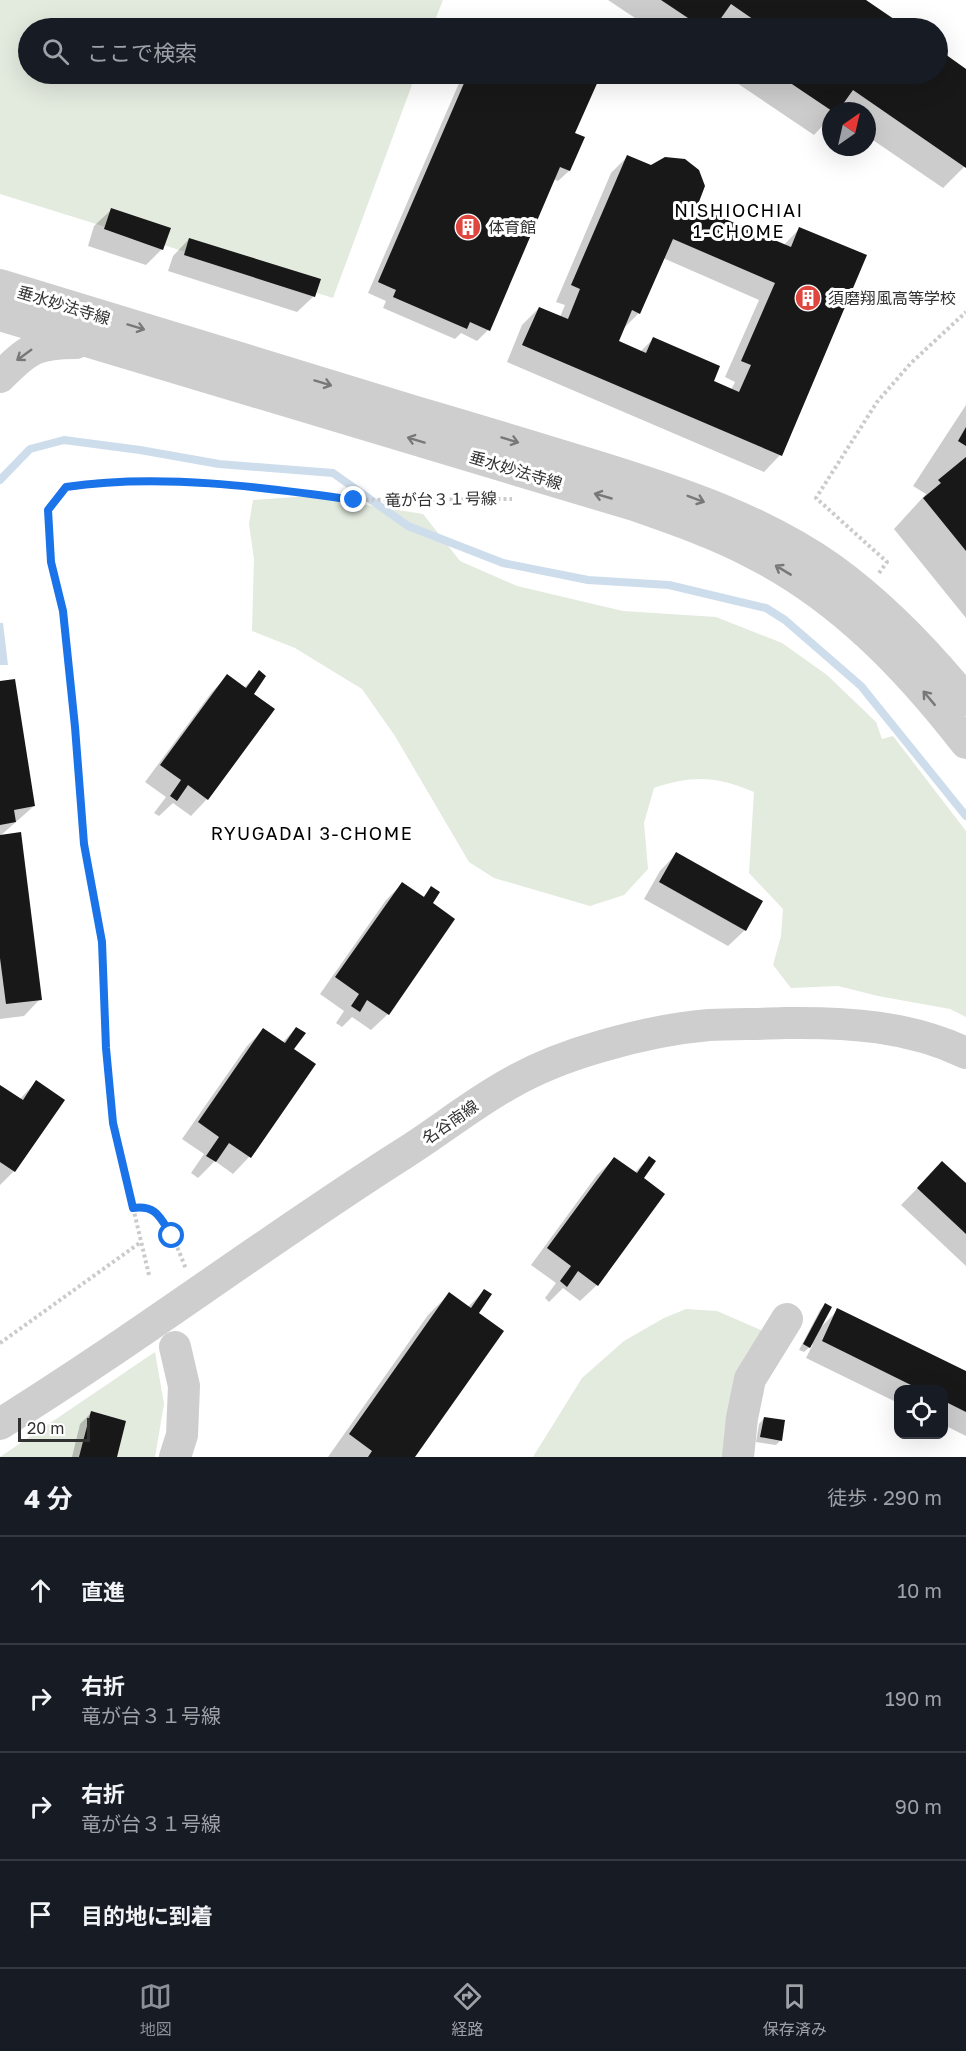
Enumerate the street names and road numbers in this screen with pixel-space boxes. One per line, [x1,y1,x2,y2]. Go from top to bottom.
street label: 垂水妙法寺線 [15,281,113,329]
street label: 垂水妙法寺線 [467,446,565,494]
street label: 竜が台３１号線 [385,488,497,510]
street label: 名谷南線 [418,1095,482,1149]

